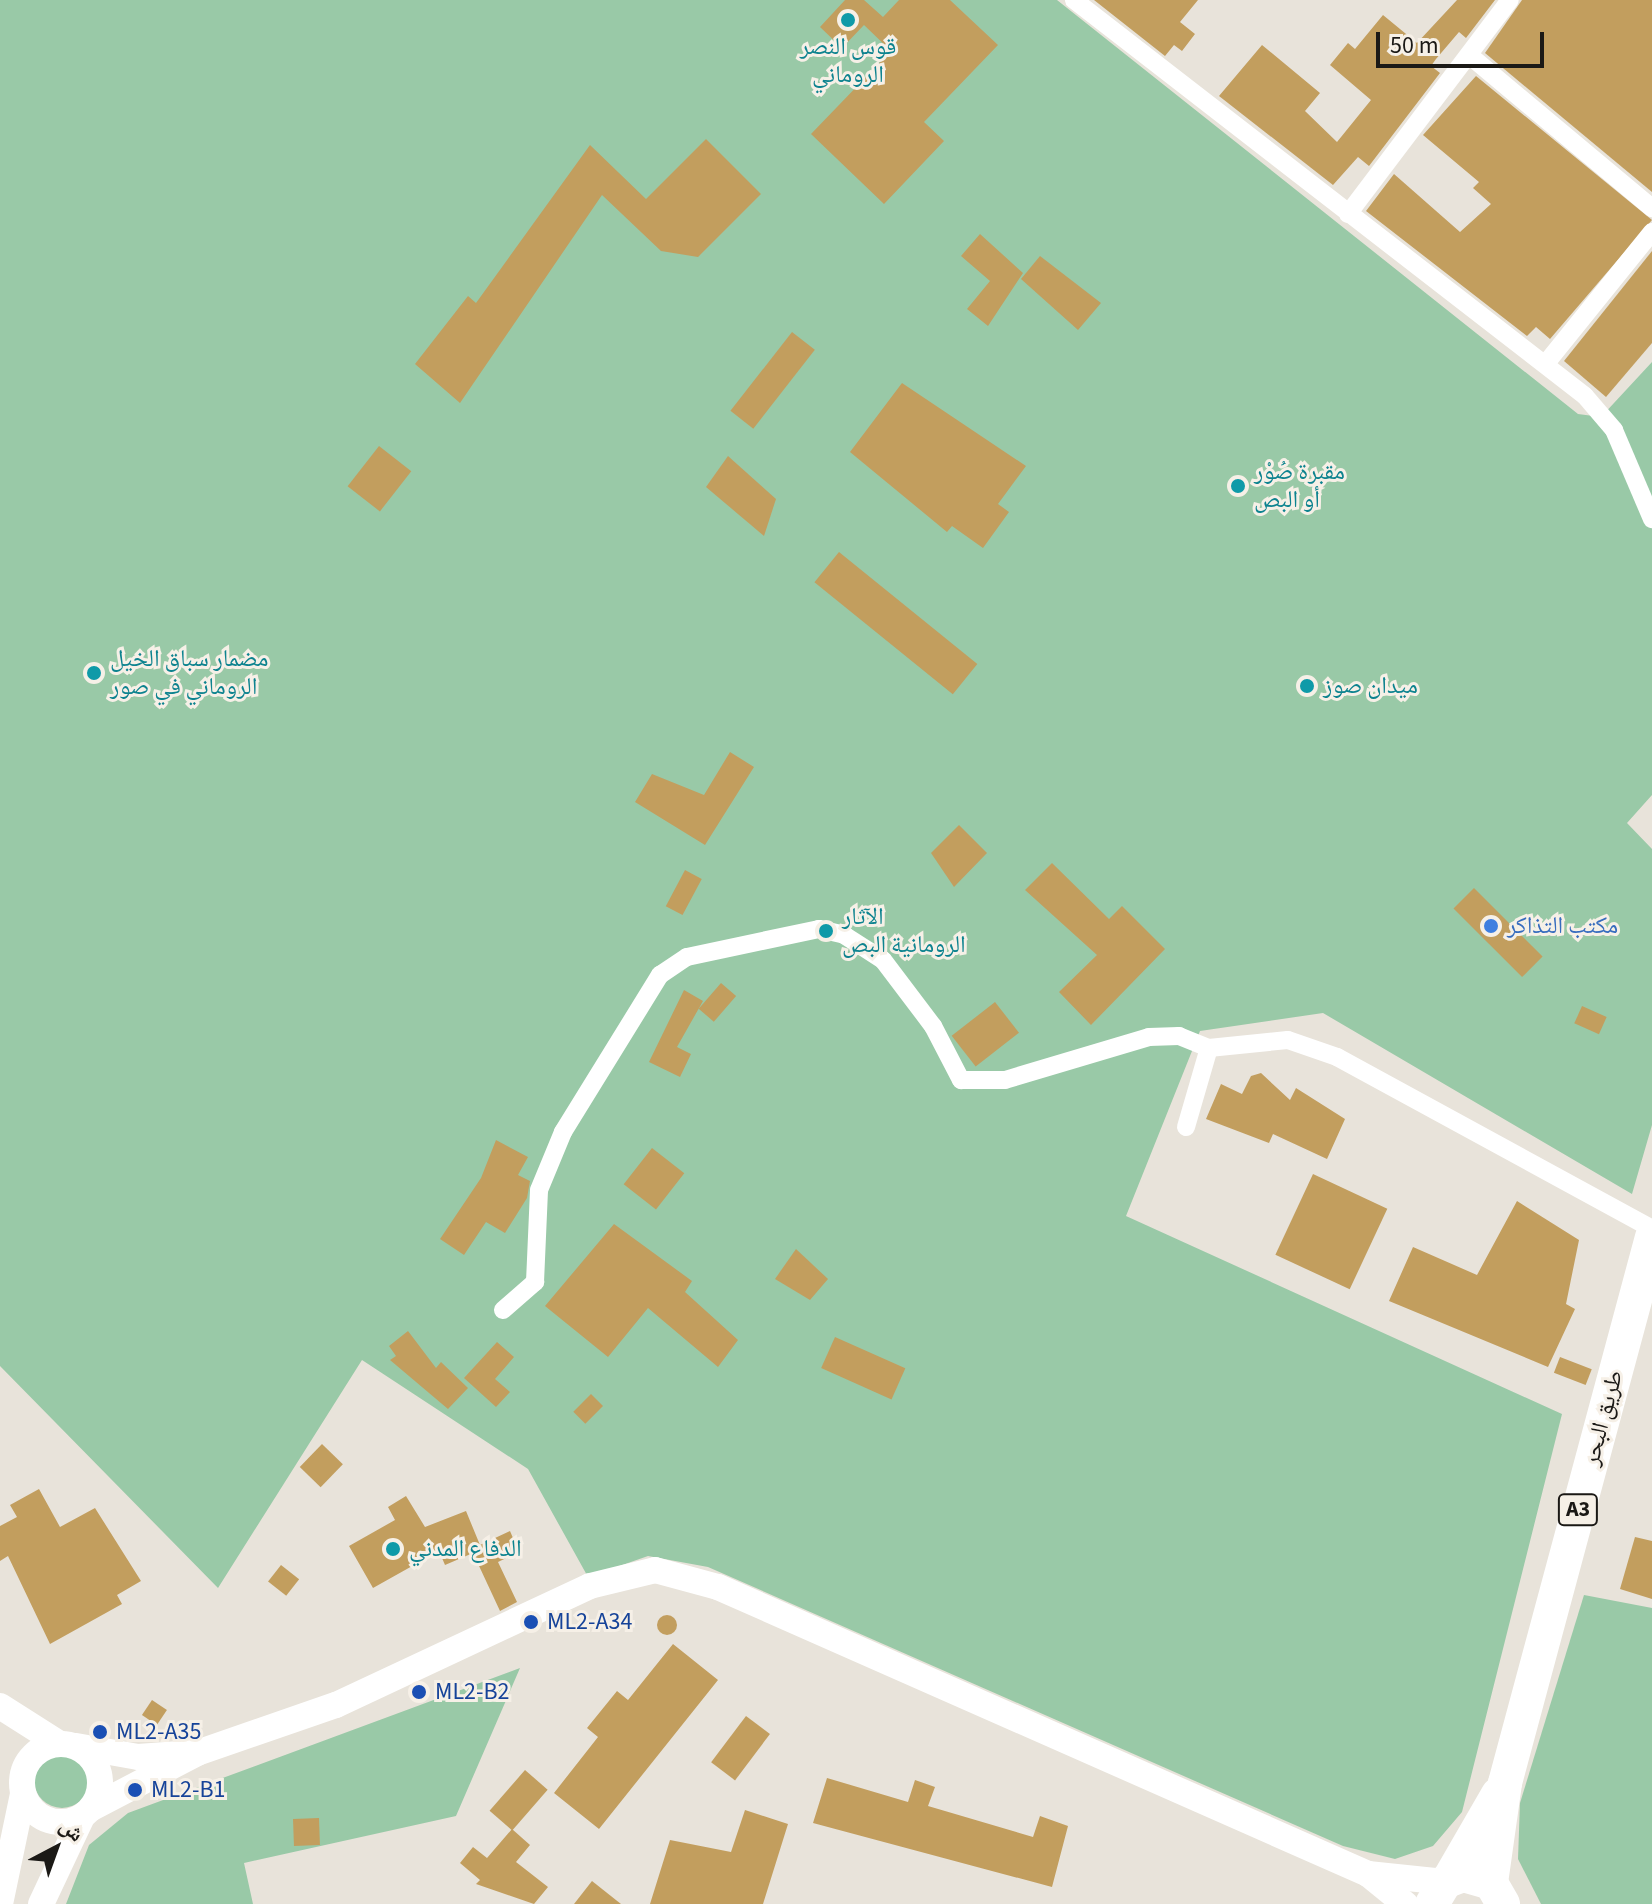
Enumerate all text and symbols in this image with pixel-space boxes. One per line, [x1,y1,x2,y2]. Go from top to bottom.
marker: قوس النصر الروماني [839,11,857,29]
scale bar [1380,16,1548,66]
text: 50 m [1390,28,1439,63]
place label: قوس النصر الروماني [800,33,896,89]
place label: مقبرة صُوْر أو البص [1254,458,1345,514]
marker: مقبرة صُوْر أو البص [1229,477,1247,495]
place label: مضمار سباق الخيل الروماني في صور [110,645,268,701]
marker: مضمار سباق الخيل الروماني في صور [85,664,103,682]
place label: ميدان صوز [1323,672,1418,700]
marker: ميدان صوز [1298,677,1316,695]
place label: الآثار الرومانية البص [842,903,966,959]
place label: مكتب التذاكر [1507,912,1618,940]
marker: مكتب التذاكر [1482,917,1500,935]
marker: الآثار الرومانية البص [817,922,835,940]
street label: طريق البحر [1576,1367,1630,1469]
road number: A3 [1556,1492,1600,1528]
place label: الدفاع المدني [409,1535,522,1563]
marker: الدفاع المدني [384,1540,402,1558]
place label: ML2-A34 [547,1608,632,1636]
marker: ML2-A34 [522,1613,540,1631]
place label: ML2-B2 [435,1678,510,1706]
marker: ML2-B2 [410,1683,428,1701]
place label: ML2-A35 [116,1718,201,1746]
marker: ML2-A35 [91,1723,109,1741]
place label: ML2-B1 [151,1776,226,1804]
marker: ML2-B1 [126,1781,144,1799]
north arrow [16,1808,96,1888]
text: ش [52,1810,91,1850]

